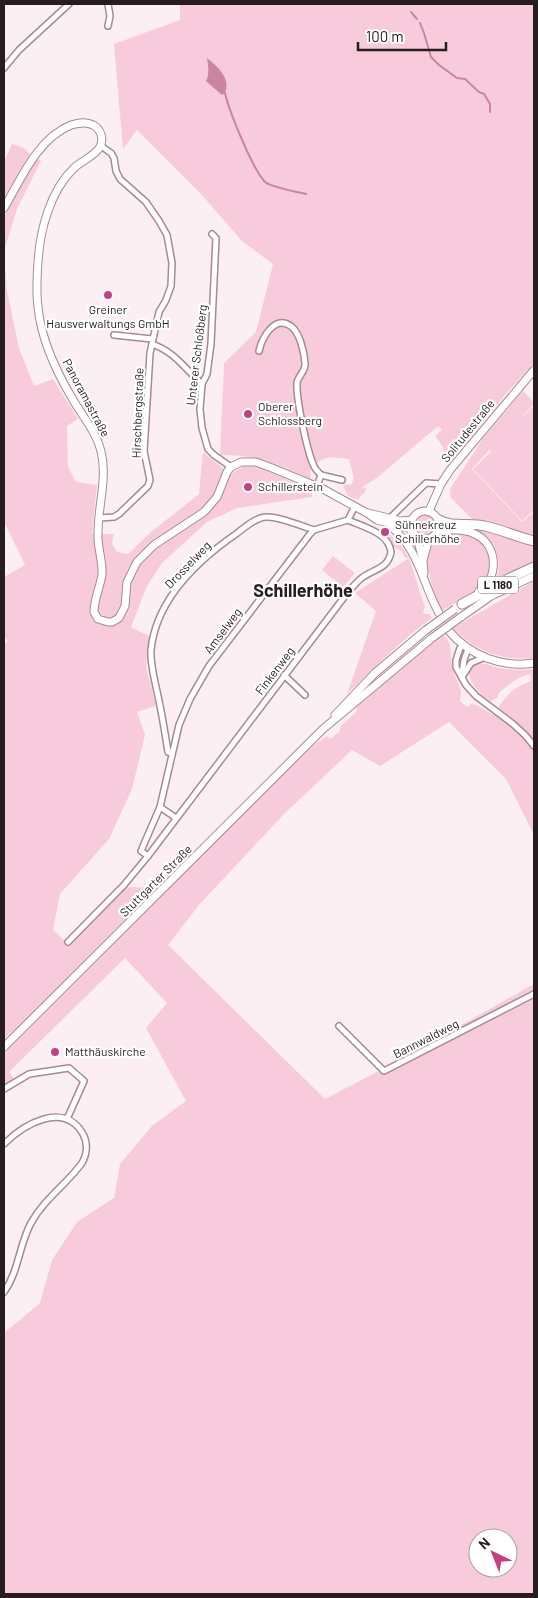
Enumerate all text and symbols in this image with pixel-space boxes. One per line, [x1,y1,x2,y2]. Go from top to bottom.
scale bar [358,20,446,52]
text: 100 m [366,27,404,45]
marker: Greiner Hausverwaltungs GmbH [102,289,114,301]
place label: Greiner Hausverwaltungs GmbH [46,302,170,330]
street label: Unterer Schloßberg [183,304,209,406]
street label: Panoramastraße [60,356,113,439]
street label: Hirschbergstraße [128,367,146,459]
street label: Solitudestraße [438,396,497,465]
place label: Oberer Schlossberg [258,399,322,427]
marker: Oberer Schlossberg [242,408,254,420]
place label: Schillerstein [258,479,323,493]
marker: Schillerstein [242,481,254,493]
place label: Sühnekreuz Schillerhöhe [395,517,460,545]
marker: Sühnekreuz Schillerhöhe [379,526,391,538]
street label: Drosselweg [161,538,213,591]
road number: L 1180 [478,576,518,594]
district label: Schillerhöhe [253,579,353,601]
street label: Amselweg [201,605,244,656]
street label: Finkenweg [252,644,297,697]
street label: Stuttgarter Straße [116,841,194,919]
street label: Bannwaldweg [390,1016,461,1061]
place label: Matthäuskirche [65,1044,146,1058]
marker: Matthäuskirche [49,1046,61,1058]
north arrow [468,1528,518,1578]
text: N [475,1534,493,1553]

